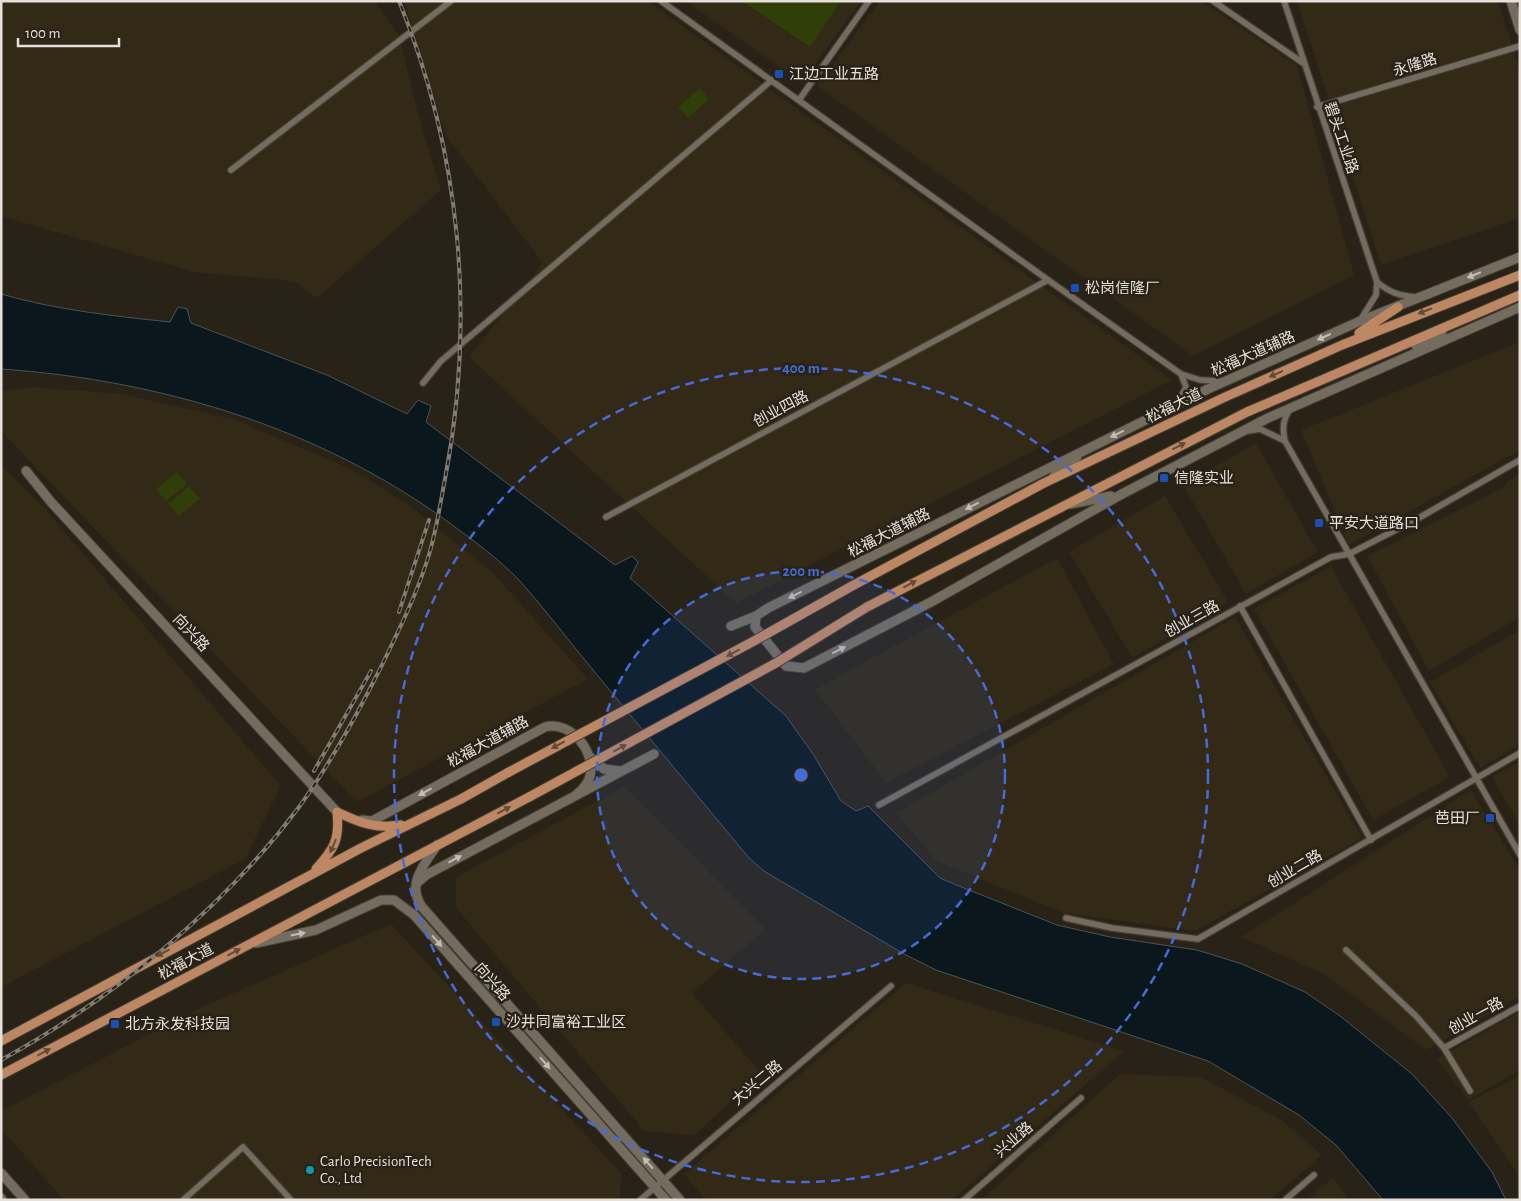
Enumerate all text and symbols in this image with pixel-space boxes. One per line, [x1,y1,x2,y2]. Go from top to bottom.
scale bar [18,15,119,47]
text: 100 m [25,26,60,41]
street label: 永隆路 [1391,50,1439,79]
place label: 江边工业五路 [789,66,879,82]
marker: 江边工业五路 [773,68,785,80]
street label: 碧头工业路 [1322,100,1361,176]
one-way arrow [1467,272,1482,279]
place label: 松岗信隆厂 [1085,280,1160,296]
marker: 松岗信隆厂 [1069,282,1081,294]
one-way arrow [1417,307,1432,315]
street label: 松福大道辅路 [1208,328,1297,379]
one-way arrow [1317,334,1331,342]
text: 400 m [782,361,820,376]
one-way arrow [1269,371,1283,379]
street label: 松福大道 [1143,385,1204,426]
street label: 创业四路 [750,387,811,430]
one-way arrow [1110,430,1124,438]
one-way arrow [1172,442,1187,450]
place label: 信隆实业 [1174,470,1234,486]
marker: 信隆实业 [1158,472,1170,484]
one-way arrow [965,503,979,511]
street label: 松福大道辅路 [845,505,933,560]
place label: 平安大道路口 [1329,515,1419,531]
marker: 平安大道路口 [1313,517,1325,529]
text: 200 m [782,564,820,579]
one-way arrow [904,580,917,589]
one-way arrow [788,591,802,599]
street label: 创业三路 [1161,596,1222,640]
street label: 向兴路 [170,611,213,655]
one-way arrow [832,646,846,654]
one-way arrow [726,648,739,657]
street label: 松福大道辅路 [445,713,531,770]
one-way arrow [552,741,565,750]
one-way arrow [612,744,627,752]
centre of rings [792,766,810,784]
one-way arrow [418,788,433,796]
one-way arrow [497,806,512,814]
place label: 芭田厂 [1435,810,1480,826]
marker: 芭田厂 [1484,812,1496,824]
one-way arrow [329,839,337,854]
street label: 创业二路 [1264,846,1325,890]
one-way arrow [448,855,462,863]
one-way arrow [291,930,306,938]
one-way arrow [431,934,443,946]
street label: 松福大道 [156,940,216,983]
one-way arrow [227,948,242,956]
one-way arrow [157,949,170,958]
street label: 向兴路 [472,959,513,1004]
street label: 创业一路 [1445,993,1506,1037]
place label: 沙井同富裕工业区 [506,1013,626,1030]
place label: 北方永发科技园 [125,1015,230,1032]
marker: 沙井同富裕工业区 [490,1016,502,1028]
marker: 北方永发科技园 [109,1018,121,1030]
one-way arrow [38,1048,51,1057]
one-way arrow [539,1056,550,1069]
street label: 大兴二路 [729,1057,785,1108]
street label: 兴业路 [991,1119,1036,1160]
place label: Carlo PrecisionTech Co., Ltd [320,1154,432,1186]
one-way arrow [642,1158,654,1170]
marker: Carlo PrecisionTech Co., Ltd [304,1164,316,1176]

